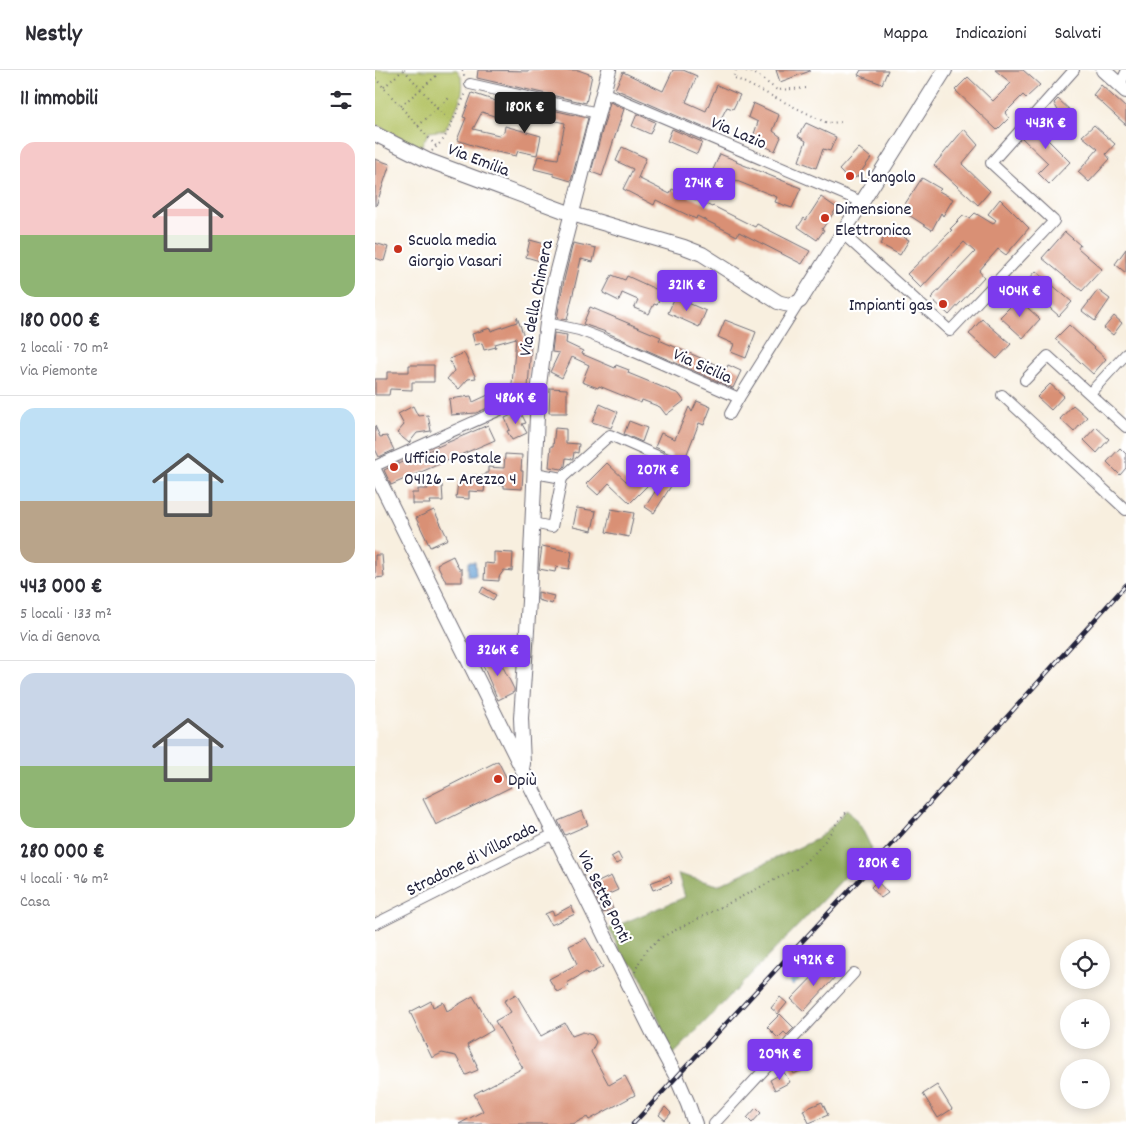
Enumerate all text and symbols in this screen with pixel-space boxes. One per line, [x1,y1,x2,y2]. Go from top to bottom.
text: Nestly [25,18,82,52]
text: Mappa [883,22,927,47]
text: Indicazioni [955,22,1026,47]
text: Salvati [1054,22,1101,47]
text: 11 immobili [20,85,98,115]
icon: filters [327,86,355,114]
pin: 180K € [484,92,566,134]
text: 180K € [506,96,544,119]
pin: 443K € [1005,108,1087,150]
street label: Via Lazio [706,111,770,157]
text: 443K € [1026,112,1066,135]
street label: Via Emilia [444,138,513,185]
place label: L'angolo [860,166,916,191]
pin: 274K € [663,168,745,210]
marker: L'angolo [844,170,856,182]
text: 274K € [684,172,724,195]
icon: home [143,175,233,265]
place label: Dimensione Elettronica [835,198,911,244]
marker: Dimensione Elettronica [819,212,831,224]
place label: Scuola media Giorgio Vasari [408,229,501,275]
street label: Via della Chimera [514,238,561,359]
marker: Scuola media Giorgio Vasari [392,243,404,255]
pin: 321K € [646,270,728,312]
text: 321K € [668,274,706,297]
pin: 404K € [979,276,1061,318]
text: 404K € [999,280,1041,303]
place label: Impianti gas [849,294,933,319]
marker: Impianti gas [937,298,949,310]
text: 180 000 € [20,307,100,337]
text: 2 locali · 70 m² [20,337,109,360]
street label: Via Sicilia [668,343,736,392]
text: Via Piemonte [20,360,97,383]
pin: 486K € [475,382,557,425]
text: 486K € [496,387,536,410]
icon: home [143,440,233,530]
place label: Ufficio Postale 04126 – Arezzo 4 [404,447,517,493]
pin: 207K € [617,454,699,497]
text: 207K € [637,459,679,482]
marker: Ufficio Postale 04126 – Arezzo 4 [388,461,400,473]
text: 443 000 € [20,573,102,603]
text: 5 locali · 133 m² [20,603,112,626]
text: Via di Genova [20,626,100,649]
pin: 326K € [457,634,539,677]
text: 326K € [477,639,519,662]
icon: home [143,705,233,795]
place label: Dpiù [508,769,537,794]
marker: Dpiù [492,773,504,785]
street label: Stradone di Villarada [403,816,542,904]
text: 280 000 € [20,838,105,868]
street label: Via Sette Ponti [570,847,636,948]
pin: 280K € [838,848,920,890]
text: 280K € [858,852,900,875]
text: 4 locali · 96 m² [20,868,109,891]
text: Casa [20,891,50,914]
map controls [1060,939,1110,1109]
button: locate [1060,939,1110,989]
pin: 492K € [773,944,855,987]
text: 492K € [794,949,834,972]
button: + [1060,999,1110,1049]
pin: 209K € [739,1038,821,1081]
text: 209K € [758,1043,802,1066]
button: − [1060,1059,1110,1109]

